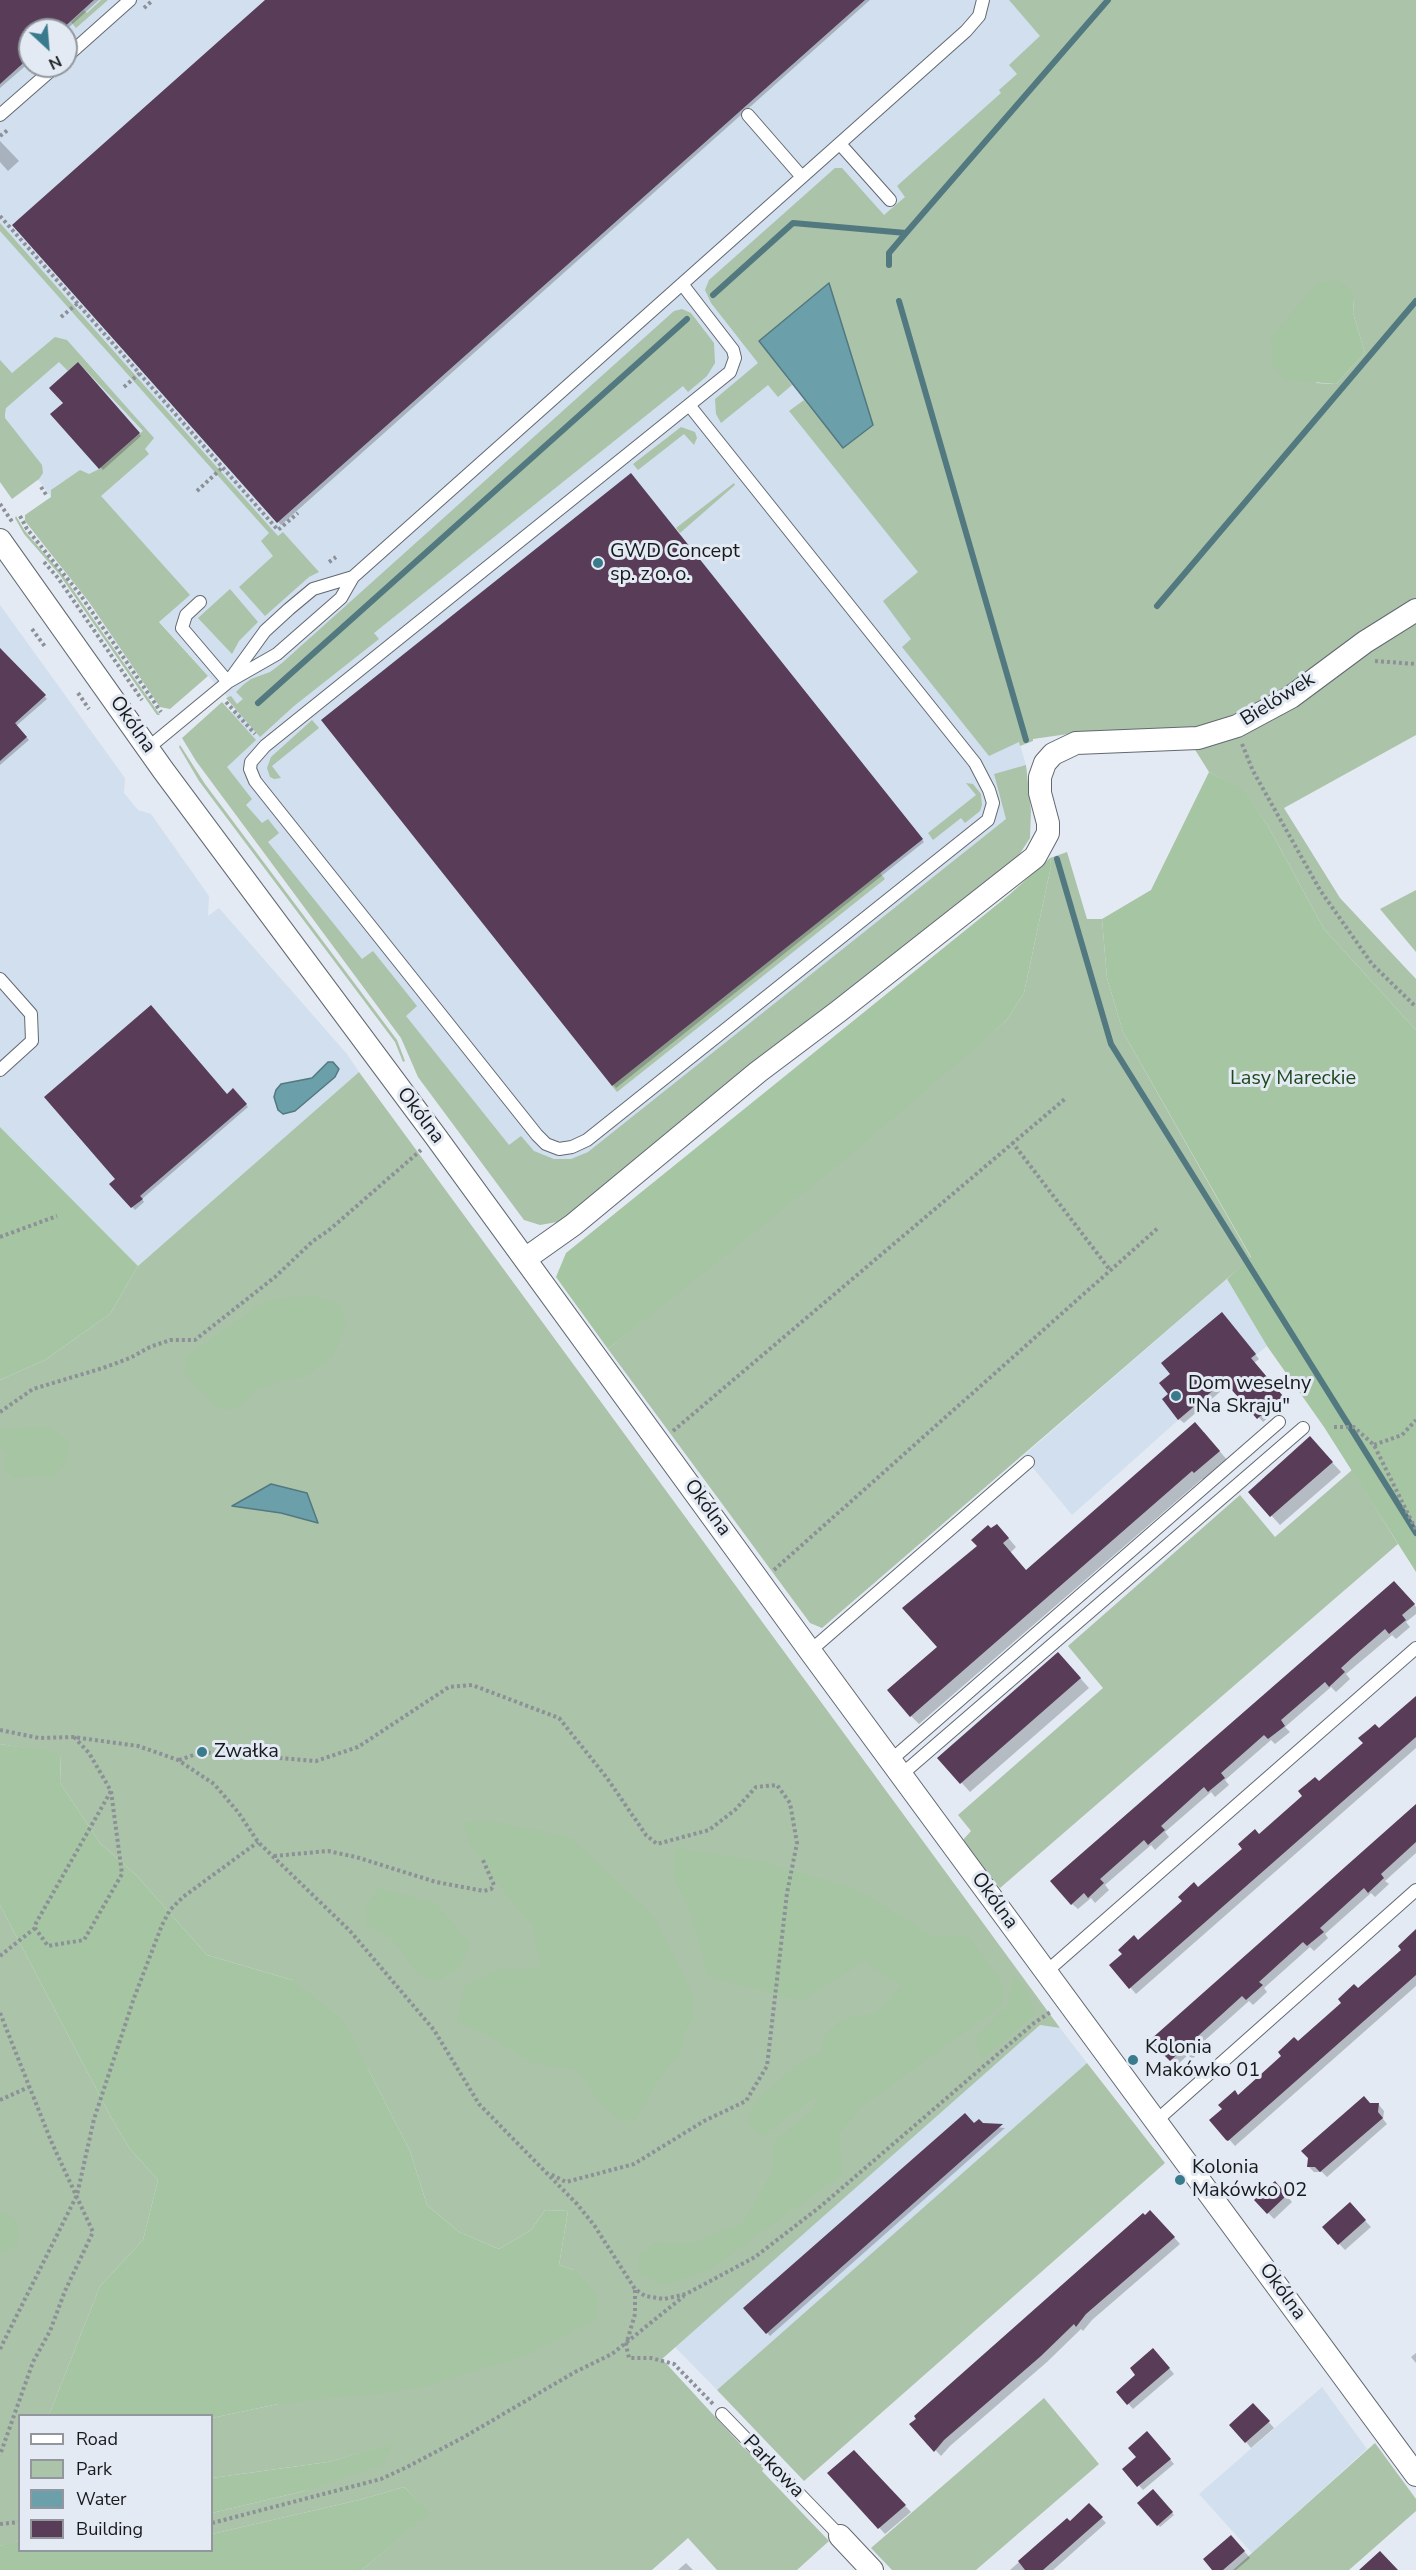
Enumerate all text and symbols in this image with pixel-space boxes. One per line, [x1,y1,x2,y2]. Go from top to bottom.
north arrow [18,18,78,78]
text: N [45,50,65,75]
place label: GWD Concept sp. z o. o. [610,540,740,587]
marker: GWD Concept sp. z o. o. [591,556,605,570]
street label: Bielówek [1236,668,1320,732]
street label: Okólna [104,692,160,758]
park label: Lasy Mareckie [1230,1067,1356,1091]
street label: Okólna [391,1083,449,1149]
place label: Dom weselny "Na Skraju" [1188,1372,1311,1419]
marker: Dom weselny "Na Skraju" [1169,1389,1183,1403]
street label: Okólna [678,1475,736,1541]
place label: Zwałka [214,1740,279,1764]
marker: Zwałka [195,1745,209,1759]
street label: Okólna [965,1868,1023,1934]
place label: Kolonia Makówko 01 [1145,2036,1260,2083]
marker: Kolonia Makówko 01 [1126,2053,1140,2067]
place label: Kolonia Makówko 02 [1192,2156,1307,2203]
marker: Kolonia Makówko 02 [1173,2173,1187,2187]
street label: Okólna [1253,2259,1311,2325]
legend [18,2414,213,2552]
text: Road [76,2427,118,2451]
street label: Parkowa [737,2431,809,2503]
text: Park [76,2457,112,2481]
text: Water [76,2487,127,2511]
text: Building [76,2517,143,2541]

